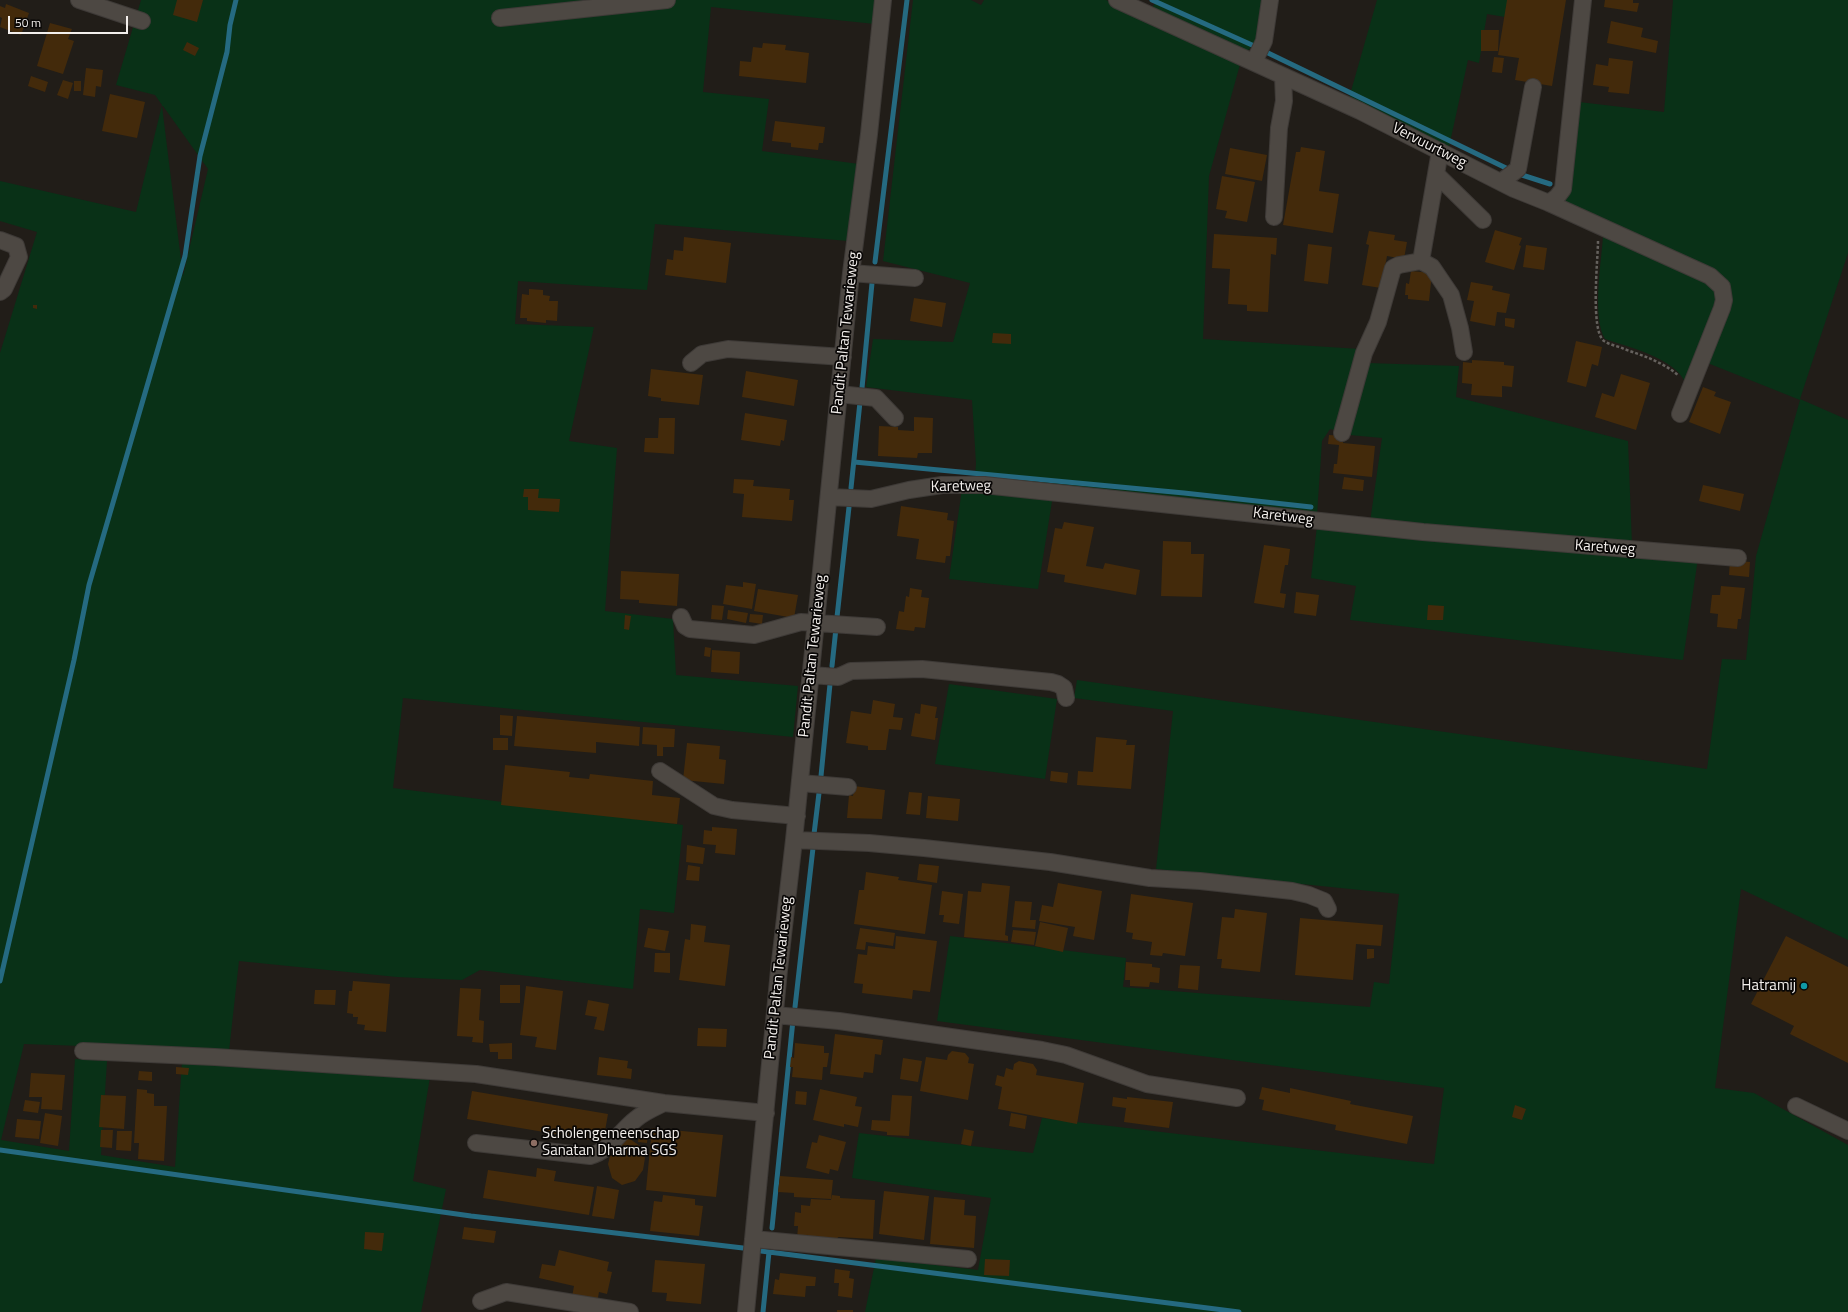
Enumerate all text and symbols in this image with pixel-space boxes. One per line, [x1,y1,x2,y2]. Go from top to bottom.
scale bar [10,8,130,34]
text: 50 m [15,13,41,32]
street label: Vervuurtweg [1389,120,1469,172]
street label: Pandit Paltan Tewarieweg [828,251,864,415]
street label: Karetweg [931,477,991,497]
street label: Karetweg [1252,504,1314,530]
street label: Karetweg [1574,537,1636,559]
street label: Pandit Paltan Tewarieweg [795,574,831,738]
street label: Pandit Paltan Tewarieweg [761,896,797,1060]
place label: Hatramij [1741,977,1796,995]
marker: Hatramij [1799,981,1809,991]
place label: Scholengemeenschap Sanatan Dharma SGS [542,1125,680,1160]
marker: Scholengemeenschap Sanatan Dharma SGS [529,1138,539,1148]

